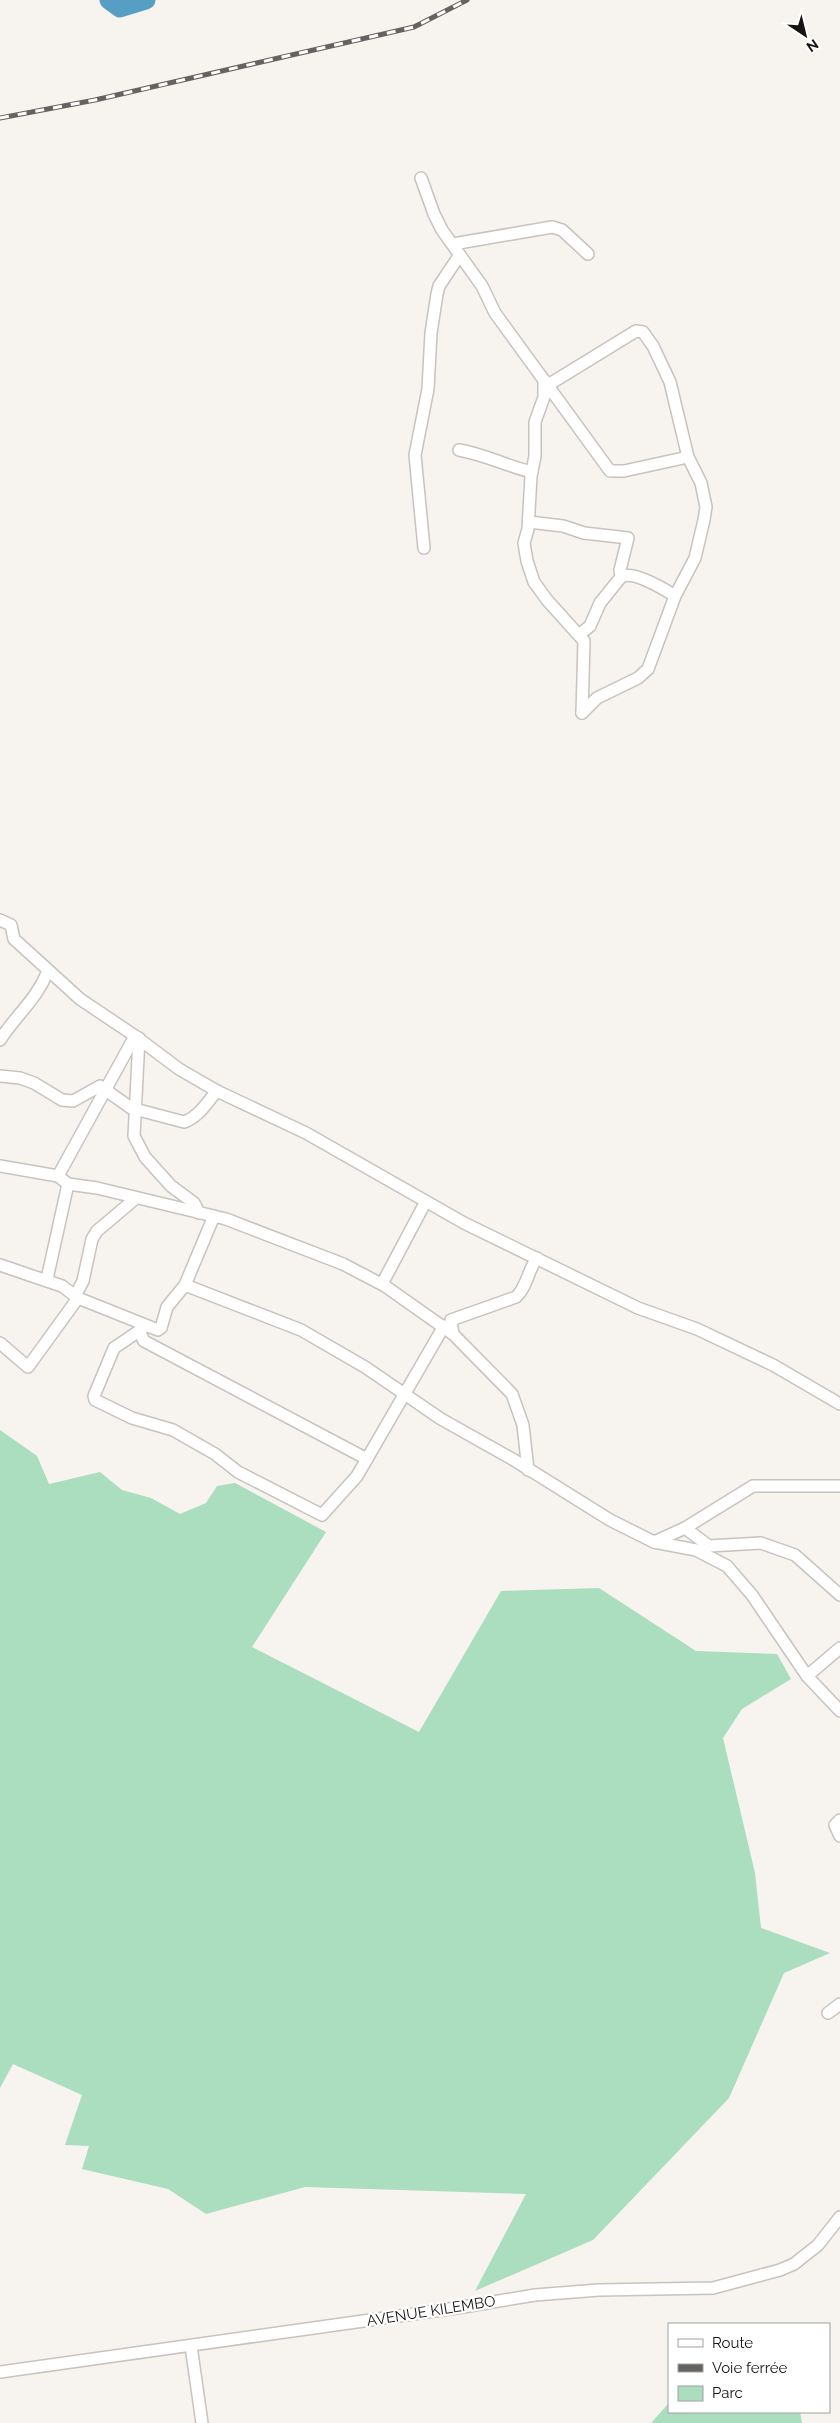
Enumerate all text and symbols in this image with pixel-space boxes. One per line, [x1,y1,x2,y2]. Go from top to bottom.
north arrow [780,10,830,60]
text: N [803,36,821,55]
street label: AVENUE KILEMBO [365,2292,497,2330]
legend [668,2323,830,2413]
text: Route [712,2334,753,2352]
text: Voie ferrée [712,2359,788,2377]
text: Parc [712,2384,743,2402]

